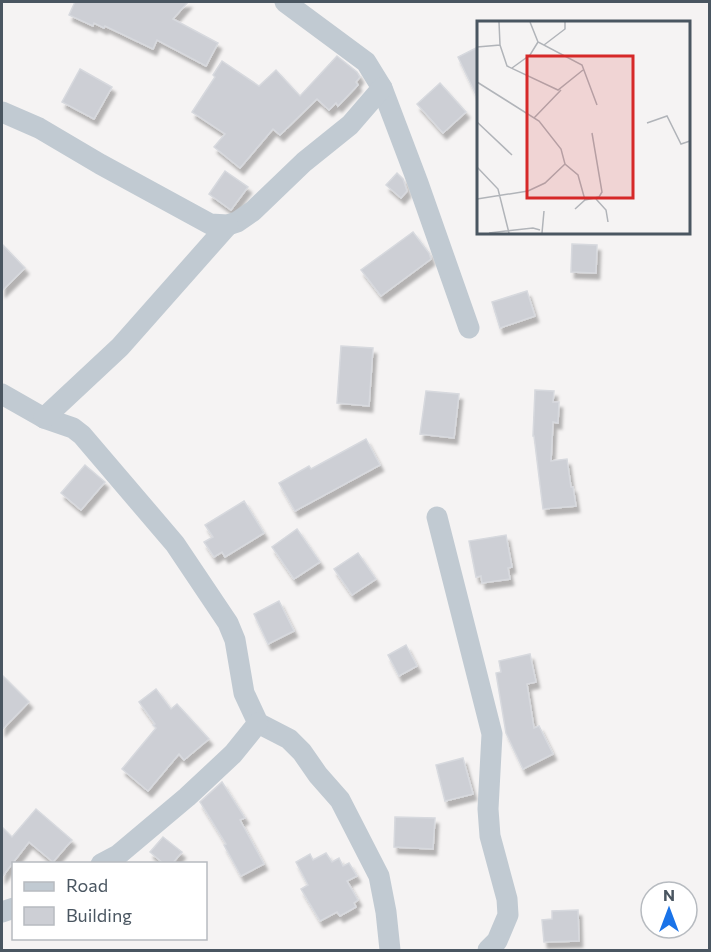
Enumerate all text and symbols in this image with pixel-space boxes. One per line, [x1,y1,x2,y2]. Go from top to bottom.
inset map [477,21,690,234]
legend [12,862,207,940]
text: Road [66,874,108,896]
north arrow [639,880,699,940]
text: N [663,885,675,904]
text: Building [66,904,132,926]

